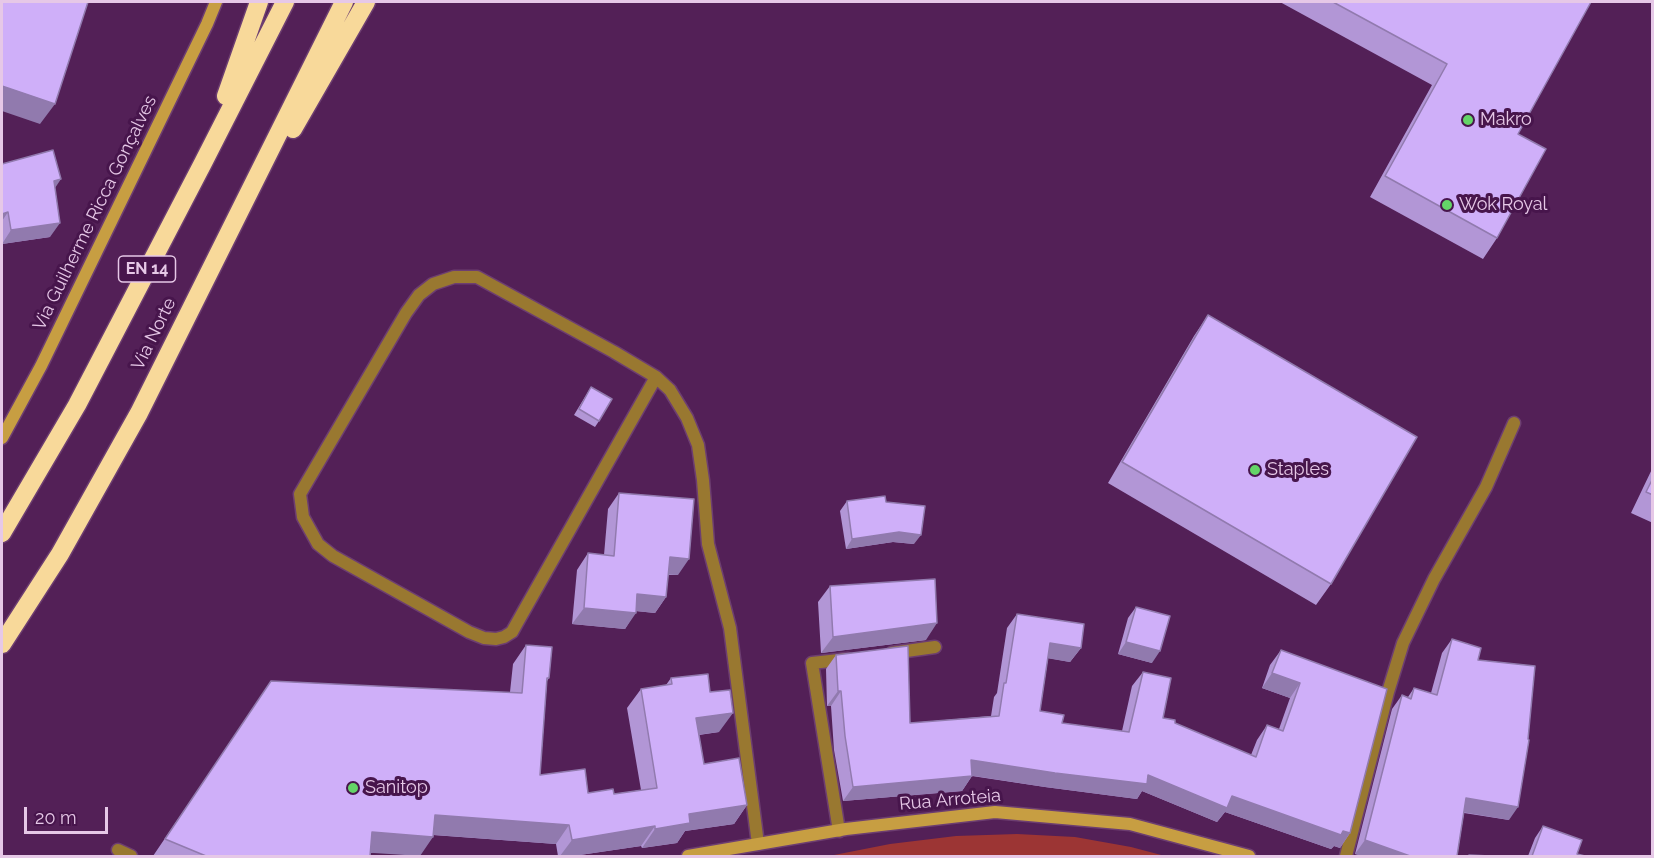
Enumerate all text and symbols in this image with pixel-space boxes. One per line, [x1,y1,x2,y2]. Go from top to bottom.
street label: Via Guilherme Ricca Gonçalves [29,92,161,334]
place label: Makro [1480,109,1532,131]
marker: Makro [1461,113,1475,127]
place label: Wok Royal [1459,194,1548,216]
marker: Wok Royal [1440,198,1454,212]
road number: EN 14 [118,256,176,282]
street label: Via Norte [127,294,181,374]
place label: Staples [1267,459,1329,481]
marker: Staples [1248,463,1262,477]
place label: Sanitop [365,777,428,799]
marker: Sanitop [346,781,360,795]
street label: Rua Arroteia [898,785,1002,815]
scale bar [27,795,111,833]
text: 20 m [35,807,77,828]

